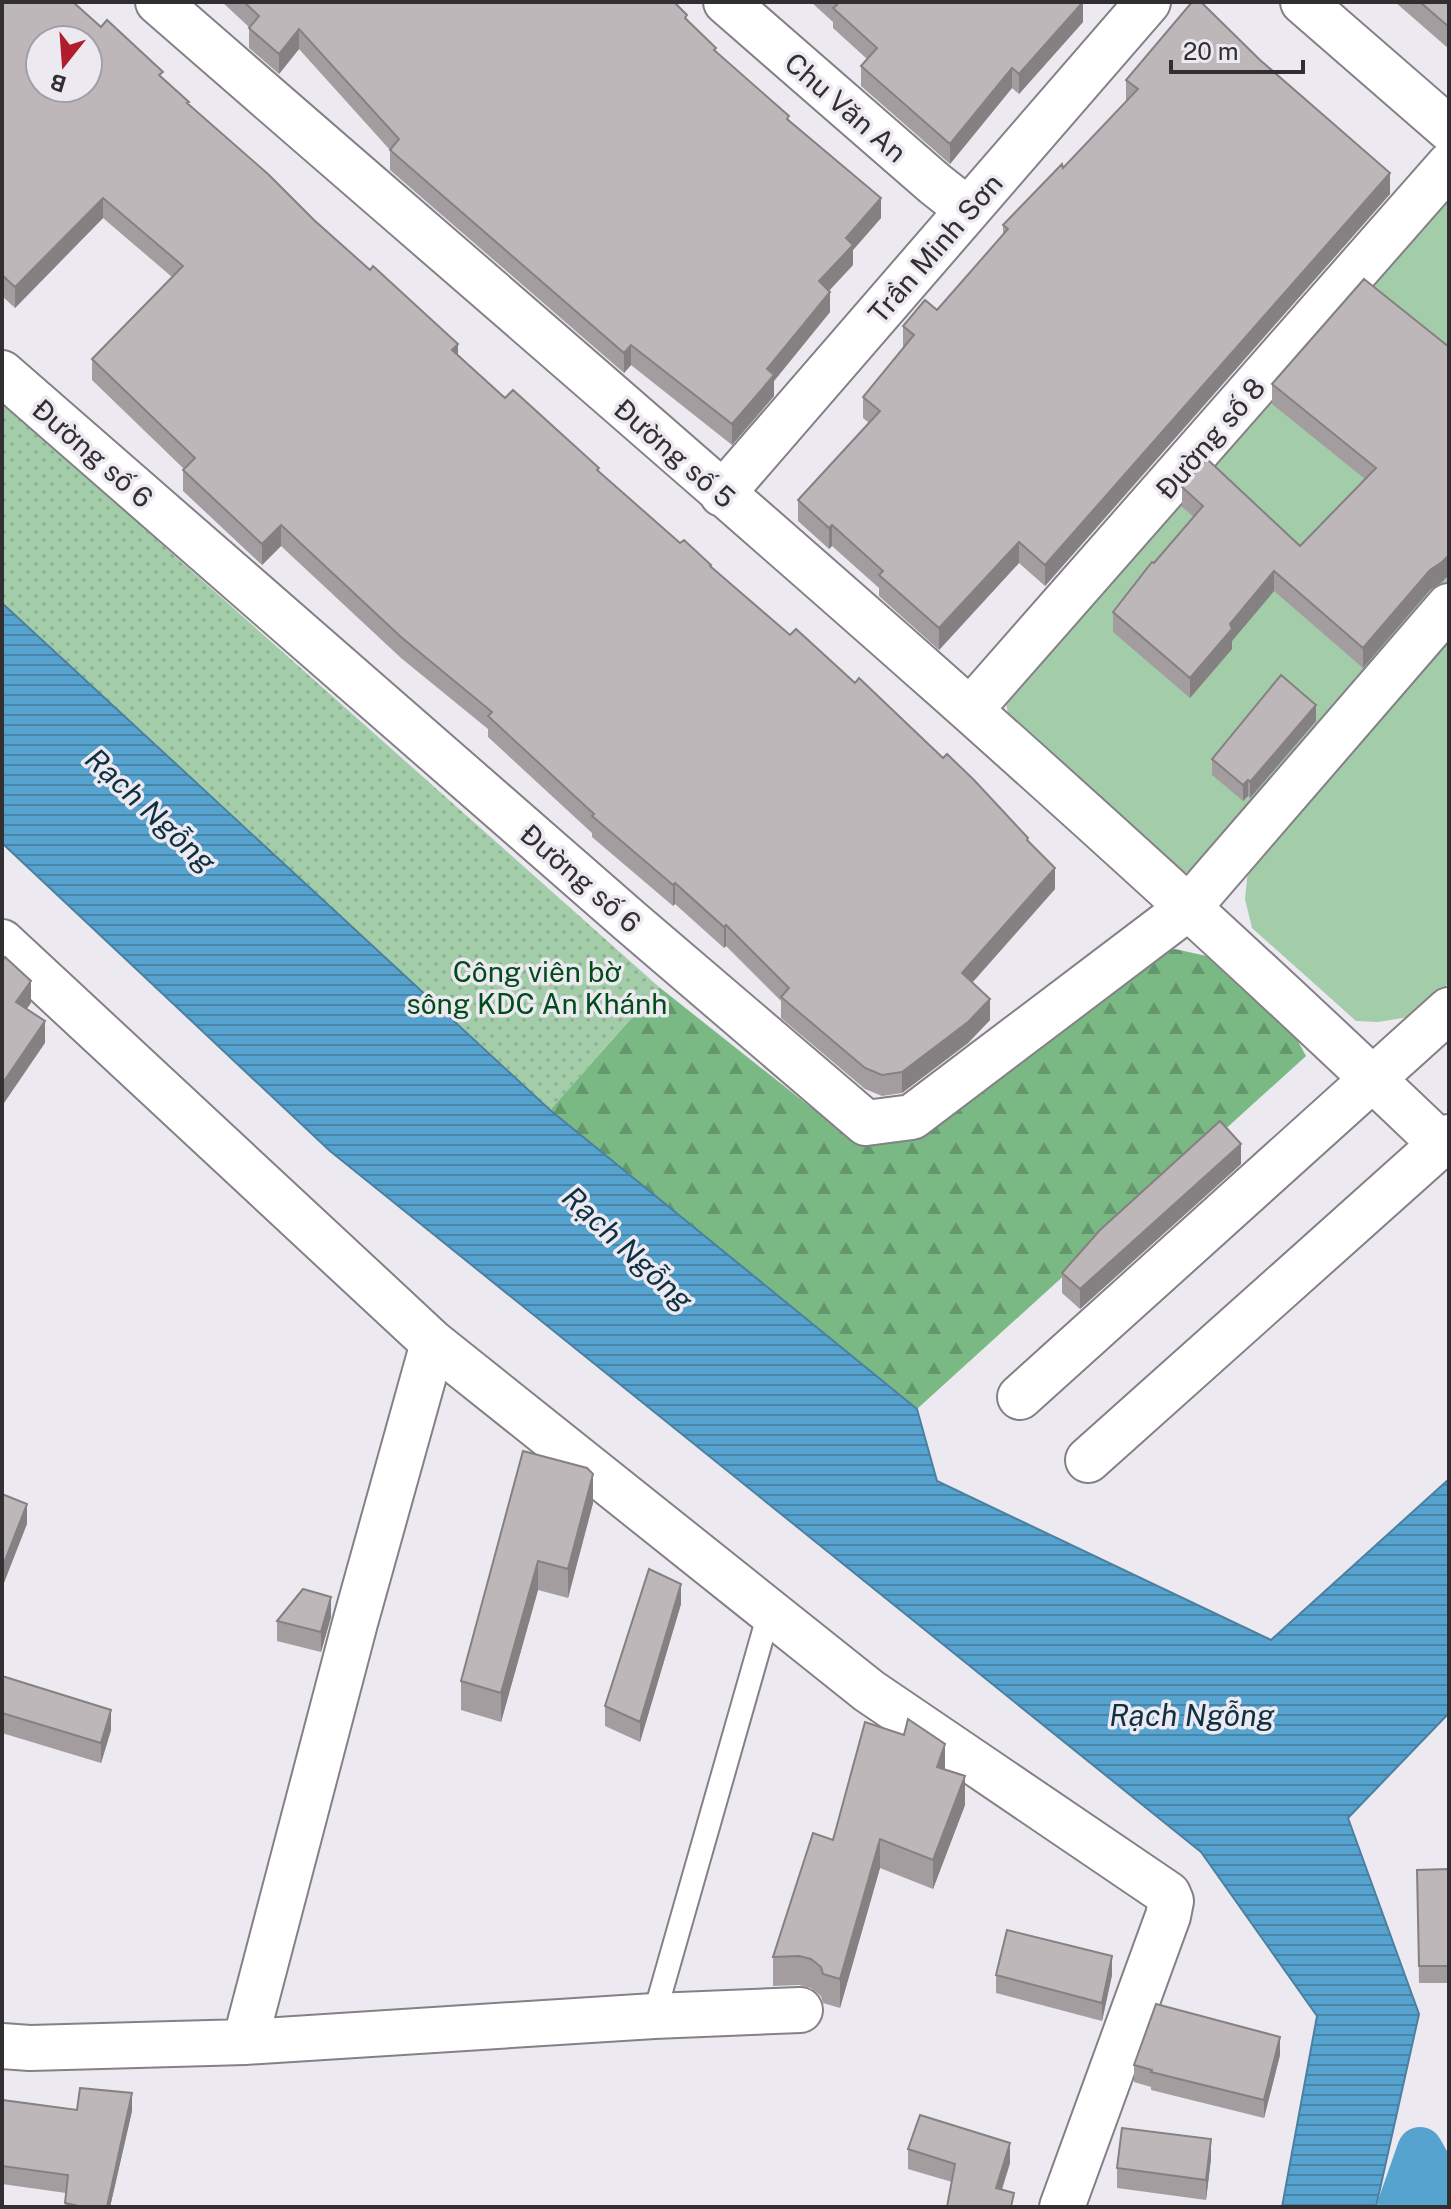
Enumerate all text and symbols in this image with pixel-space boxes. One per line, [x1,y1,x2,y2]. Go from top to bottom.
north arrow [24,24,104,104]
scale bar [1171,24,1303,74]
text: 20 m [1183,37,1239,65]
street label: Chu Văn An [779,45,913,169]
text: B [47,68,69,98]
street label: Trần Minh Sơn [861,166,1009,330]
street label: Đường số 8 [1149,371,1271,505]
street label: Đường số 6 [26,392,160,514]
street label: Đường số 5 [608,392,742,514]
water label: Rạch Ngỗng [78,740,224,880]
street label: Đường số 6 [514,817,648,939]
park label: Công viên bờ sông KDC An Khánh [407,955,667,1020]
water label: Rạch Ngỗng [555,1178,701,1318]
water label: Rạch Ngỗng [1109,1697,1275,1733]

